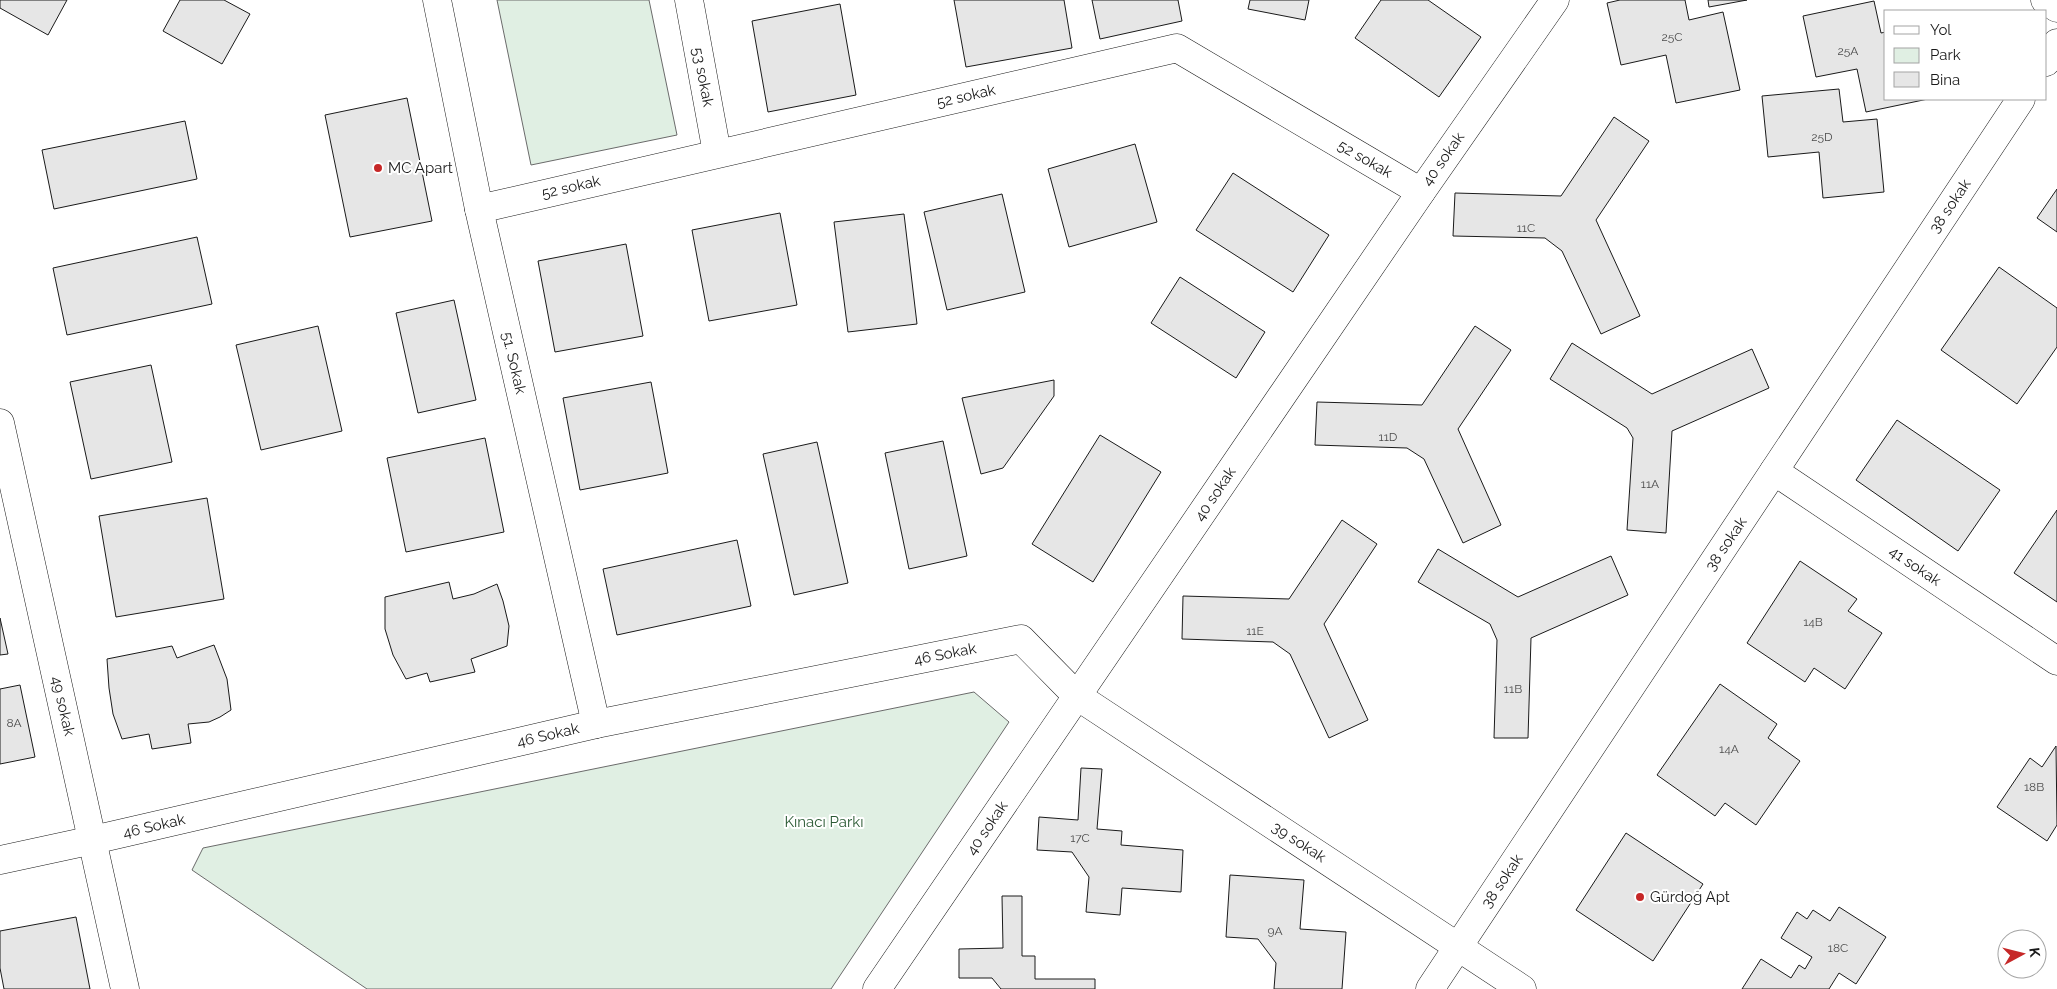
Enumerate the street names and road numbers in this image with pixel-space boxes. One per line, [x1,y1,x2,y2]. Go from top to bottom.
street label: 53 sokak [688,46,718,108]
street label: 52 sokak [935,80,997,112]
street label: 40 sokak [1418,129,1468,189]
street label: 52 sokak [1335,136,1396,182]
street label: 52 sokak [540,171,602,203]
street label: 38 sokak [1925,176,1975,236]
street label: 51. Sokak [498,330,530,396]
street label: 40 sokak [1190,463,1240,524]
street label: 38 sokak [1701,514,1751,574]
street label: 41 sokak [1886,542,1944,590]
street label: 46 Sokak [912,639,978,669]
street label: 49 sokak [47,674,79,738]
street label: 46 Sokak [515,719,581,751]
street label: 40 sokak [962,797,1012,858]
street label: 46 Sokak [121,810,187,842]
street label: 39 sokak [1269,818,1329,866]
street label: 38 sokak [1477,851,1527,911]

